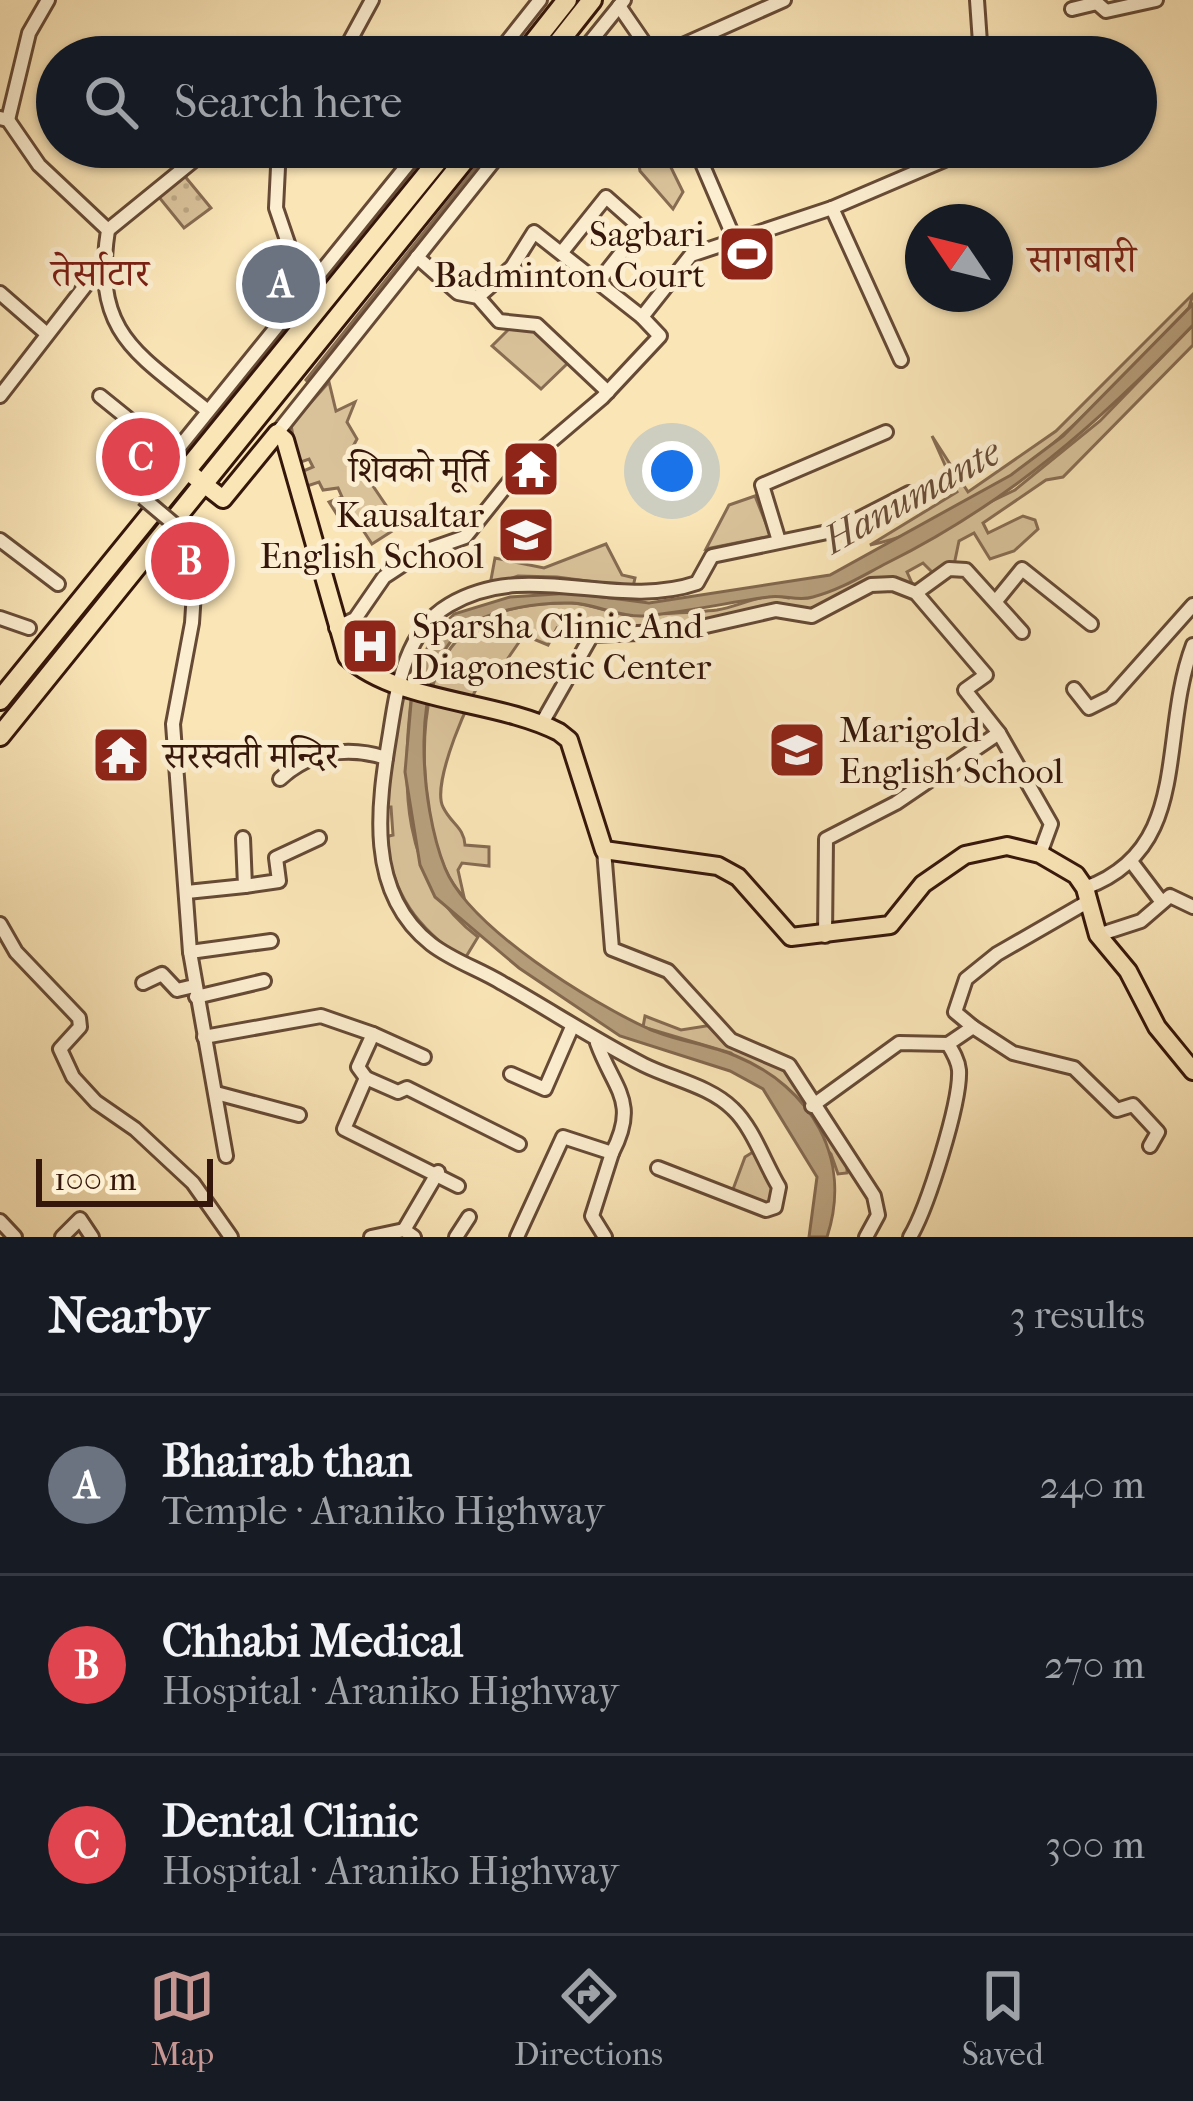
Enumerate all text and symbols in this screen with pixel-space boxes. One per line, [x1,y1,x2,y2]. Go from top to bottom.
search box [36,36,1157,168]
icon: search [78,69,144,135]
text: Search here [174,76,402,129]
north arrow [905,204,1013,312]
place label: Sagbari Badminton Court [434,213,705,296]
sports icon: Sagbari Badminton Court [716,223,778,285]
district label: सागबारी [1026,236,1139,282]
pin: A [242,239,320,329]
district label: तेर्साटार [49,250,151,296]
pin: C [102,412,180,502]
water label: Hanumante [813,428,1009,564]
temple icon: शिवको मूर्ति [500,438,562,500]
your location [642,441,702,501]
place label: शिवको मूर्ति [347,449,491,493]
place label: Kausaltar English School [260,494,485,577]
school or university icon: Kausaltar English School [495,504,557,566]
pin: B [151,516,229,606]
place label: Sparsha Clinic And Diagonestic Center [412,605,712,688]
hospital icon: Sparsha Clinic And Diagonestic Center [339,615,401,677]
place label: Marigold English School [839,709,1063,792]
school or university icon: Marigold English School [766,719,828,781]
temple icon: सरस्वती मन्दिर [90,724,152,786]
place label: सरस्वती मन्दिर [161,735,339,777]
scale bar [36,1153,213,1206]
text: 100 m [54,1160,137,1199]
text: Nearby [48,1285,209,1345]
text: 3 results [1010,1292,1145,1338]
text: Bhairab than [162,1435,412,1488]
text: A [74,1462,100,1508]
text: 240 m [1040,1462,1145,1508]
text: Temple · Araniko Highway [162,1488,605,1534]
text: Chhabi Medical [162,1615,463,1668]
text: B [74,1642,100,1688]
text: 270 m [1044,1642,1145,1688]
text: Hospital · Araniko Highway [162,1668,619,1714]
text: Dental Clinic [162,1795,418,1848]
text: C [74,1822,100,1868]
text: 300 m [1045,1822,1145,1868]
text: Hospital · Araniko Highway [162,1848,619,1894]
tab: Map [149,1963,215,2074]
tab: Directions [514,1963,663,2074]
tab: Saved [962,1963,1044,2074]

